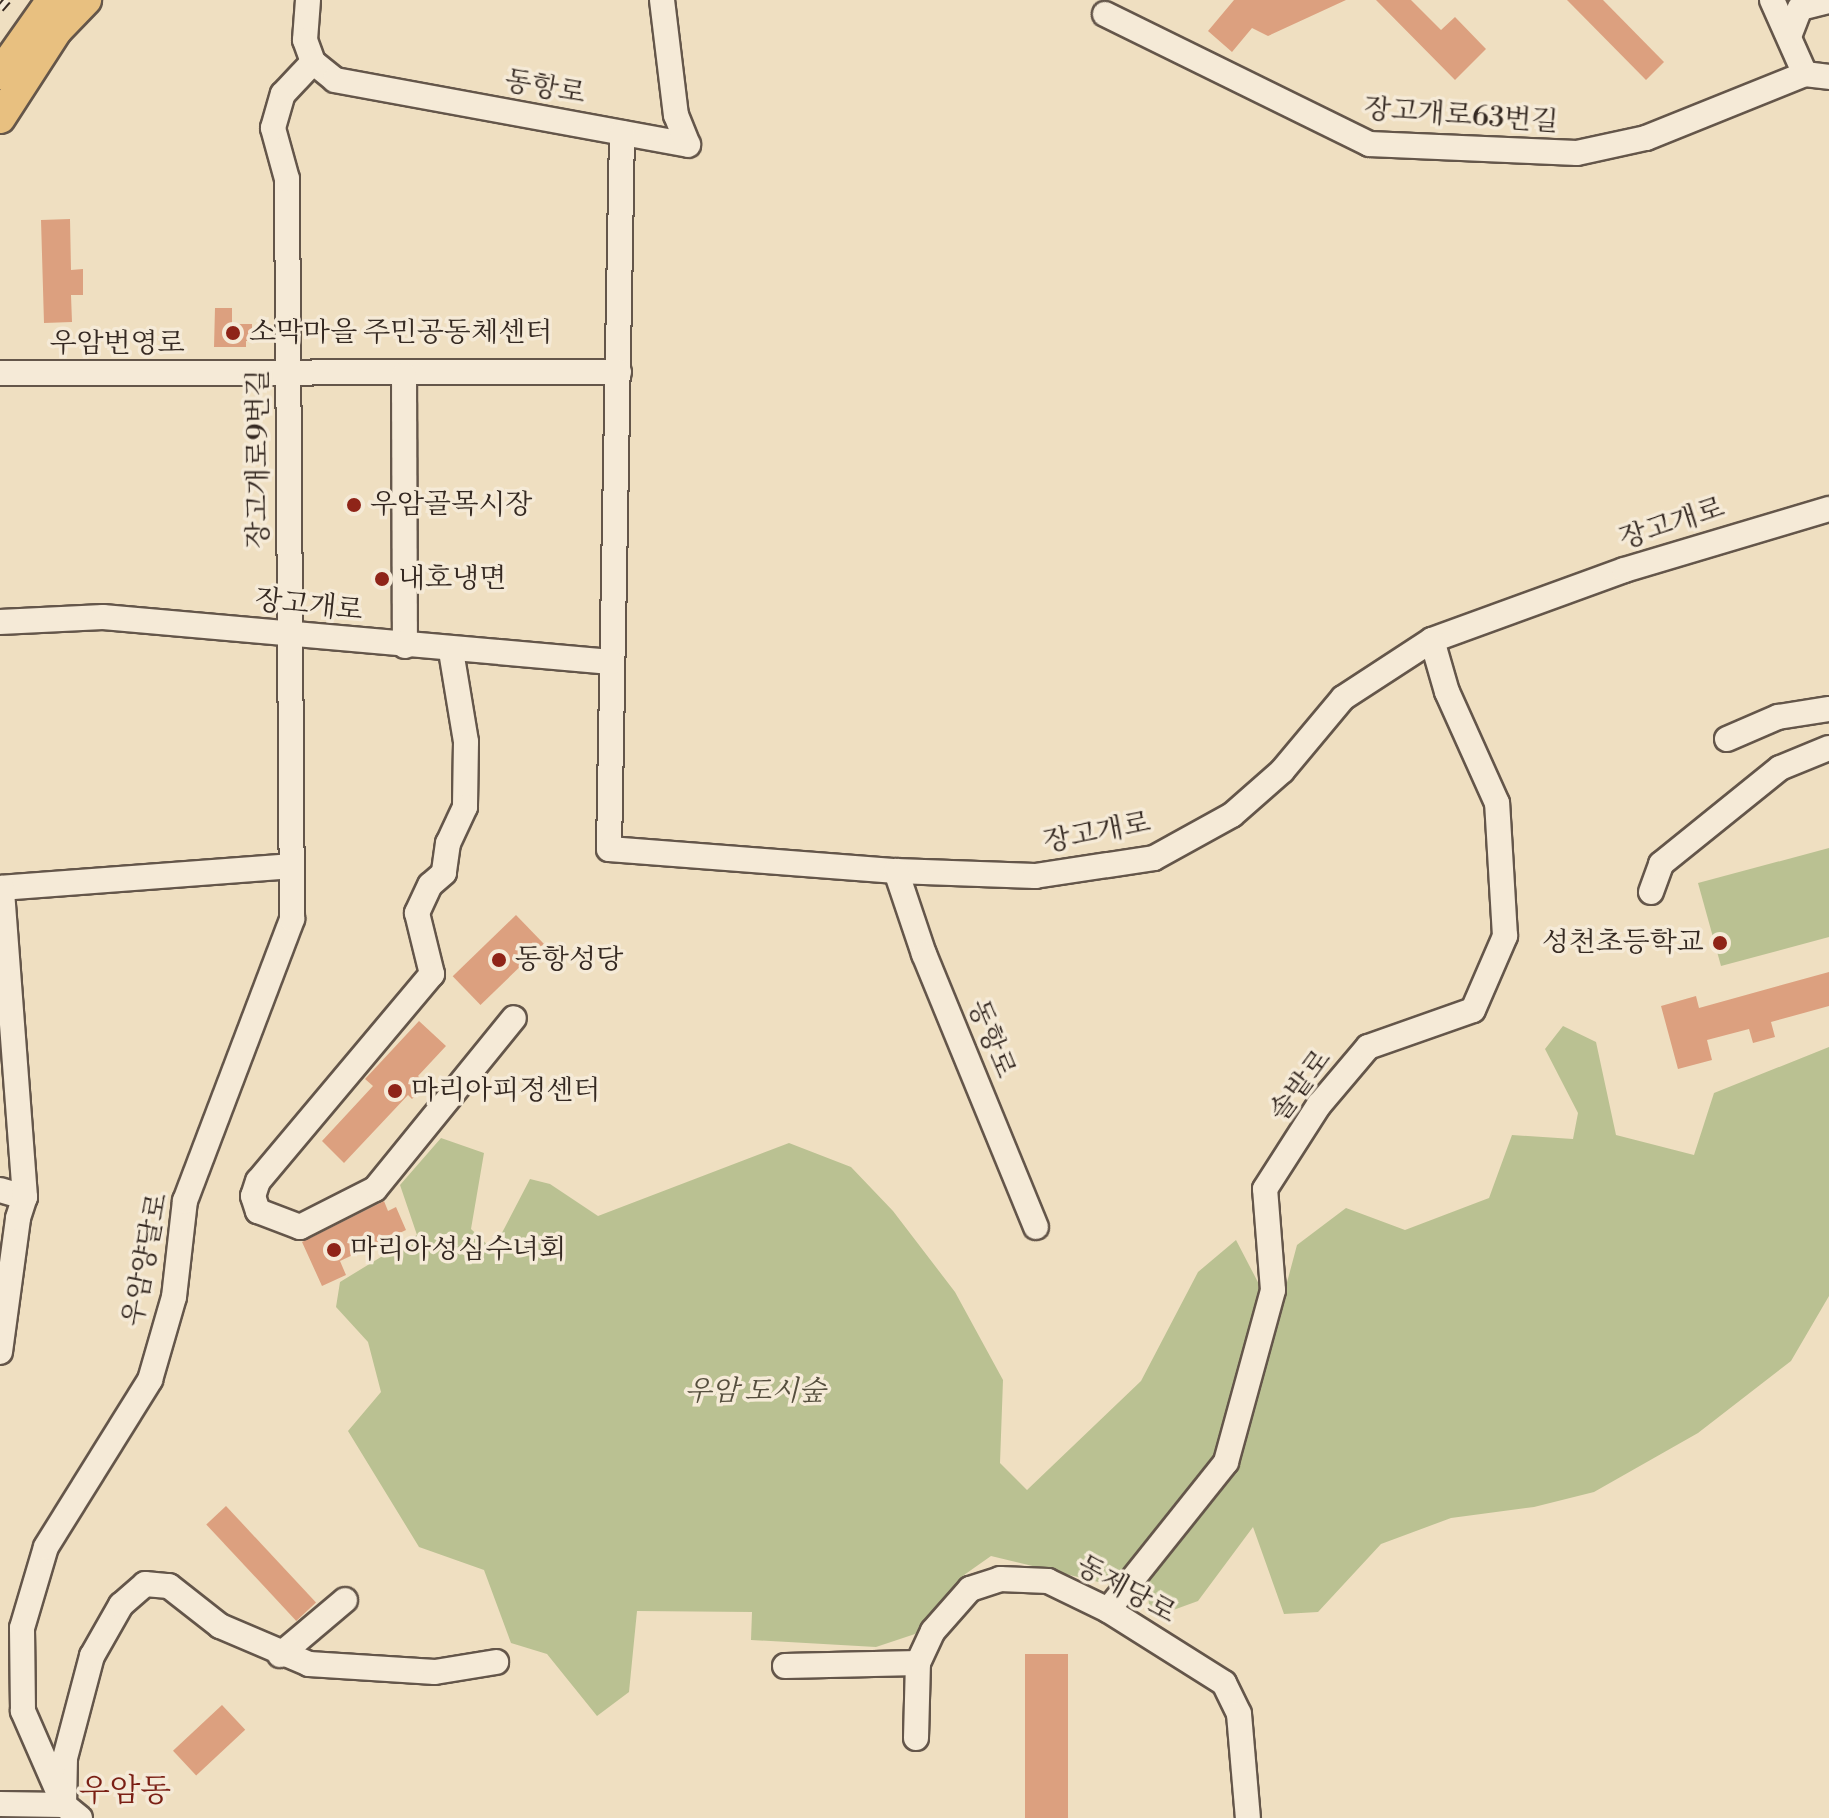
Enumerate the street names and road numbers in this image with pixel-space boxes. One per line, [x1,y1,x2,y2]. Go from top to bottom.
street label: 동항로 [502,64,588,112]
street label: 장고개로63번길 [1363,92,1559,140]
street label: 우암번영로 [49,327,185,361]
street label: 장고개로9번길 [242,369,276,549]
street label: 장고개로 [1615,491,1729,557]
street label: 장고개로 [253,584,365,628]
street label: 장고개로 [1041,806,1153,860]
street label: 동항로 [960,995,1022,1083]
street label: 솔밭로 [1263,1043,1339,1129]
street label: 우암양달로 [117,1190,175,1330]
street label: 동제당로 [1071,1549,1181,1631]

